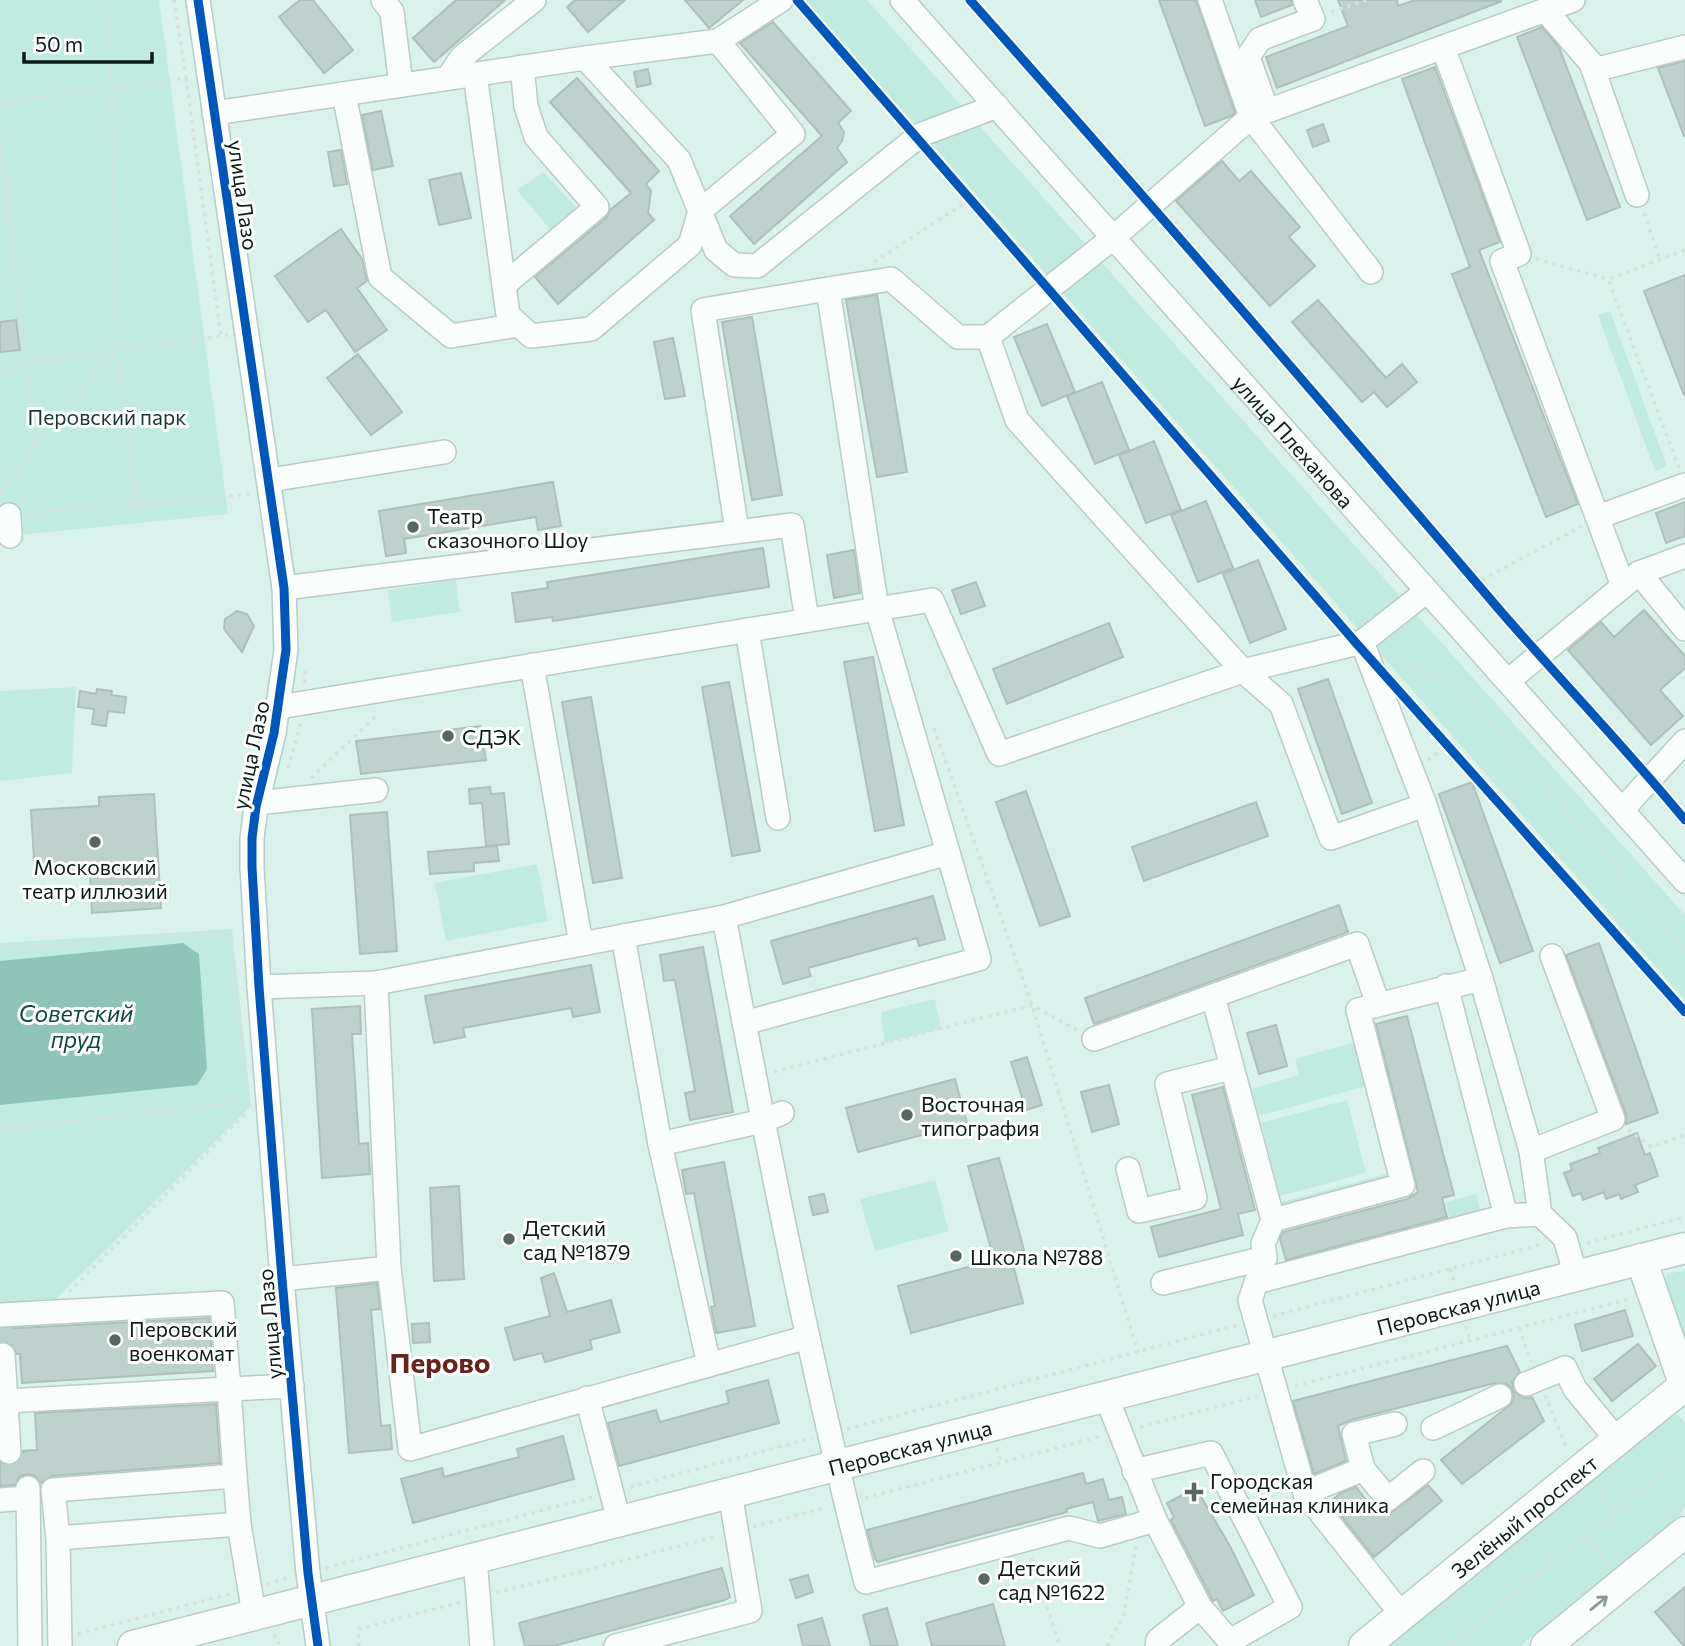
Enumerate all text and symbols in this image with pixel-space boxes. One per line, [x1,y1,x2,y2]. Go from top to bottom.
scale bar [24,21,152,65]
text: 50 m [35,31,83,56]
street label: улица Лазо [224,138,264,252]
street label: улица Плеханова [1228,370,1359,512]
park label: Перовский парк [28,404,186,429]
place label: Театр сказочного Шоу [427,503,589,552]
marker: Театр сказочного Шоу [405,519,421,535]
street label: улица Лазо [226,698,274,812]
place label: СДЭК [462,724,521,749]
marker: СДЭК [440,728,456,744]
marker: Московский театр иллюзий [87,834,103,850]
place label: Московский театр иллюзий [22,854,168,903]
water label: Советский пруд [19,999,133,1053]
place label: Восточная типография [921,1091,1039,1140]
marker: Восточная типография [899,1107,915,1123]
place label: Детский сад №1879 [523,1215,631,1264]
marker: Детский сад №1879 [501,1231,517,1247]
place label: Школа №788 [970,1244,1103,1269]
marker: Школа №788 [948,1248,964,1264]
street label: улица Лазо [252,1268,286,1380]
street label: Перовская улица [1374,1273,1543,1339]
place label: Перовский военкомат [129,1316,237,1365]
marker: Перовский военкомат [107,1332,123,1348]
district label: Перово [390,1345,490,1379]
street label: Перовская улица [825,1414,994,1480]
street label: Зелёный проспект [1446,1449,1602,1583]
place label: Городская семейная клиника [1210,1468,1389,1517]
marker: Городская семейная клиника [1184,1482,1204,1502]
place label: Детский сад №1622 [998,1555,1105,1604]
marker: Детский сад №1622 [976,1571,992,1587]
one-way arrow [1589,1595,1607,1611]

